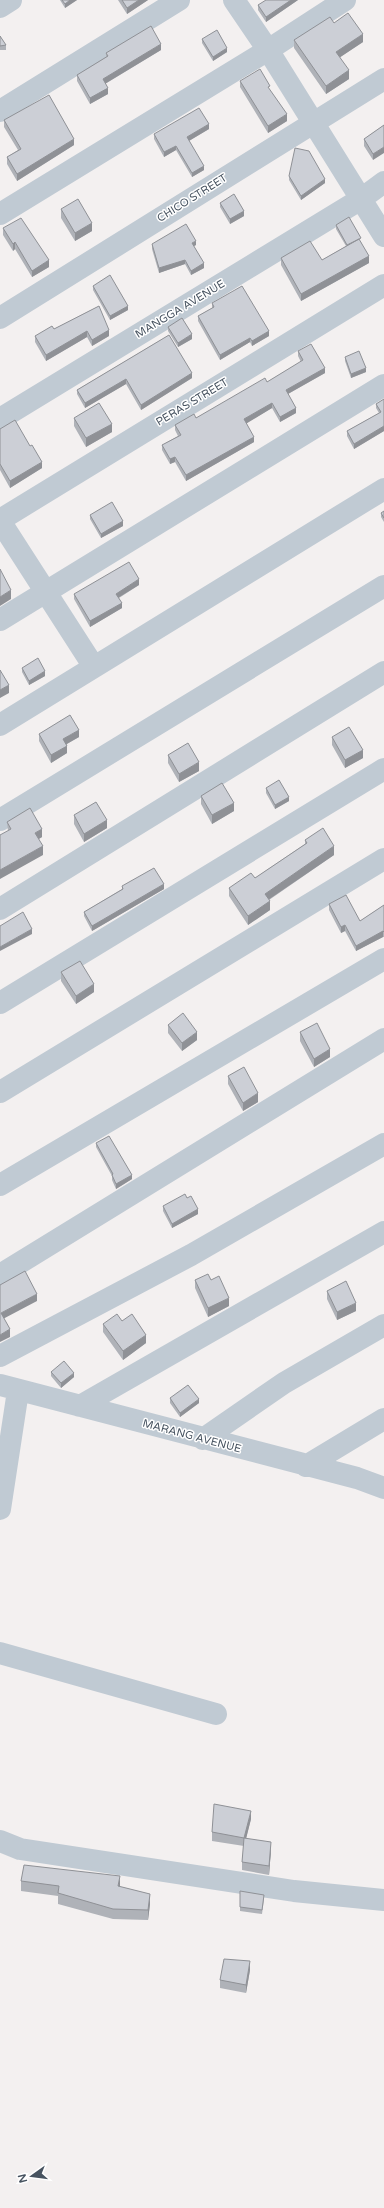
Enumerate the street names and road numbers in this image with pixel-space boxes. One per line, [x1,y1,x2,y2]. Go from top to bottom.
street label: CHICO STREET [155,171,230,225]
street label: MANGGA AVENUE [133,277,227,341]
street label: PERAS STREET [154,375,231,429]
street label: MARANG AVENUE [141,1417,243,1455]

